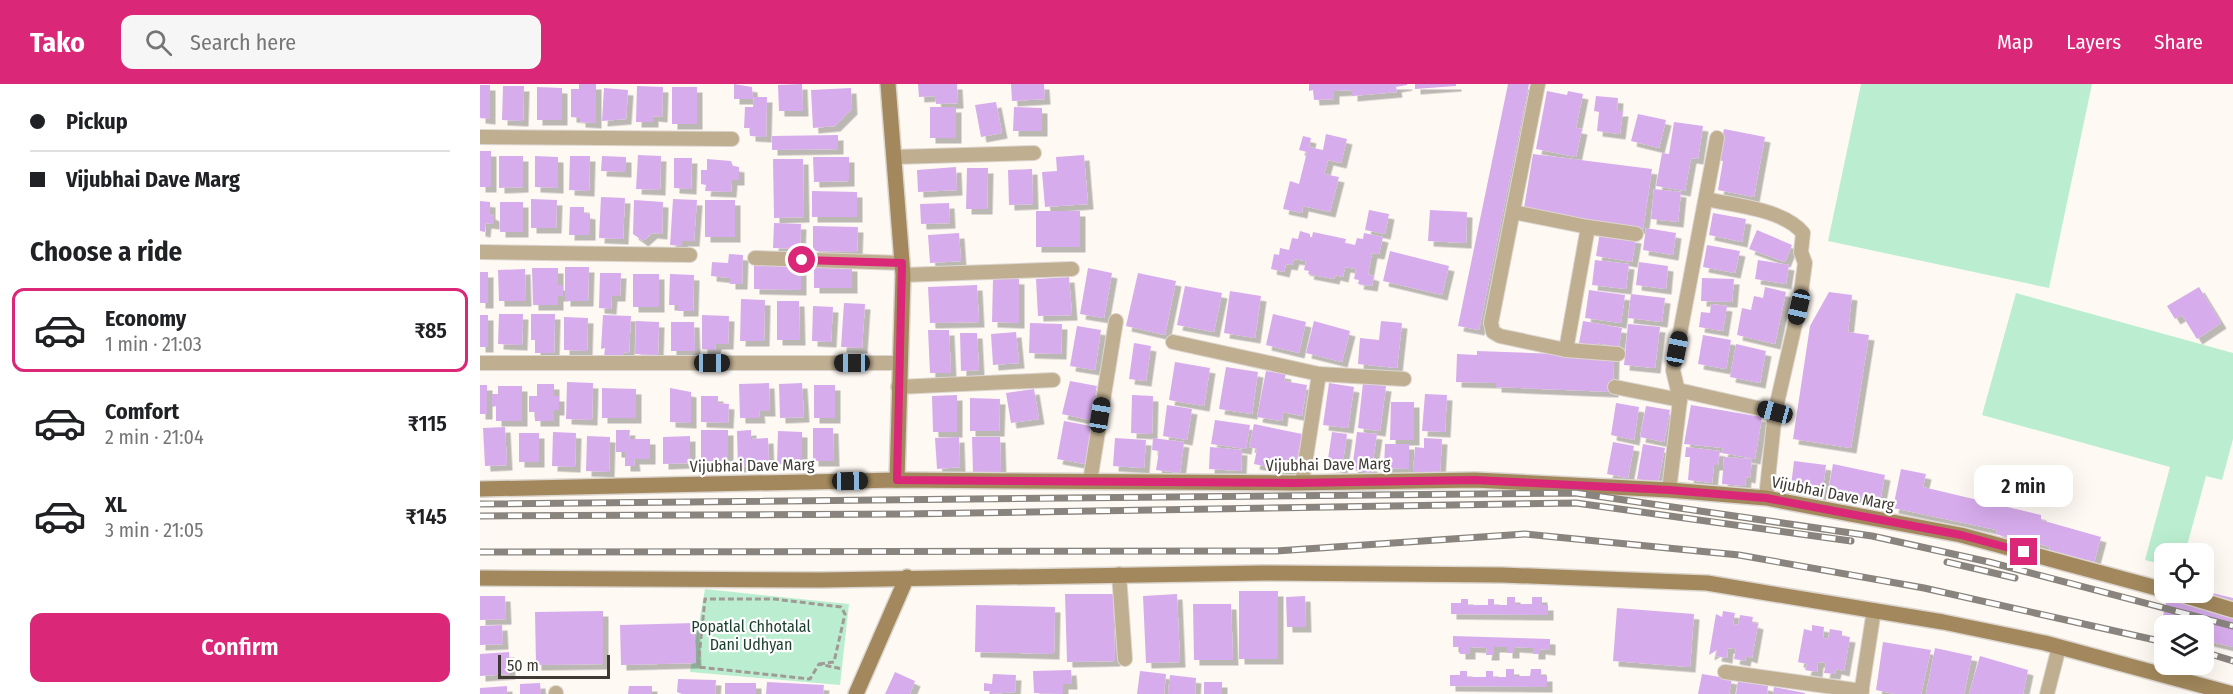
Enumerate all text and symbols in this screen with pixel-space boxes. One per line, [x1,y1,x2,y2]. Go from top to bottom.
search box [121,15,541,69]
text: Tako [30,26,85,59]
icon: search [142,26,175,59]
text: Search here [190,29,296,56]
text: Map [1997,29,2033,55]
text: Layers [2066,29,2121,55]
text: Share [2154,29,2203,55]
text: Pickup [66,108,128,135]
text: Vijubhai Dave Marg [66,166,240,193]
text: Choose a ride [30,236,182,268]
route start [788,246,815,273]
car [1786,287,1812,327]
icon: car [33,303,87,357]
text: Economy [105,305,186,332]
text: ₹85 [414,317,447,344]
car [1665,330,1689,368]
text: 1 min · 21:03 [105,332,202,356]
car [694,354,730,372]
car [834,354,870,372]
icon: car [33,396,87,450]
car [1088,396,1112,434]
text: Comfort [105,398,179,425]
car [1755,399,1795,425]
text: ₹115 [408,410,447,437]
text: 2 min · 21:04 [105,425,204,449]
street label: Vijubhai Dave Marg [1265,454,1391,475]
street label: Vijubhai Dave Marg [689,455,815,476]
callout: 2 min [1974,465,2074,507]
car [832,472,868,490]
street label: Vijubhai Dave Marg [1770,472,1896,515]
text: 2 min [2001,474,2046,498]
icon: car [33,489,87,543]
text: XL [105,491,127,518]
text: ₹145 [406,503,447,530]
text: 3 min · 21:05 [105,518,203,542]
route end [2010,538,2037,565]
map controls [2154,543,2214,675]
button: locate [2154,543,2214,603]
button: Confirm [30,613,450,682]
button: layers [2154,615,2214,675]
park label: Popatlal Chhotalal Dani Udhyan [691,617,811,654]
scale bar [498,652,610,680]
text: 50 m [507,656,539,675]

